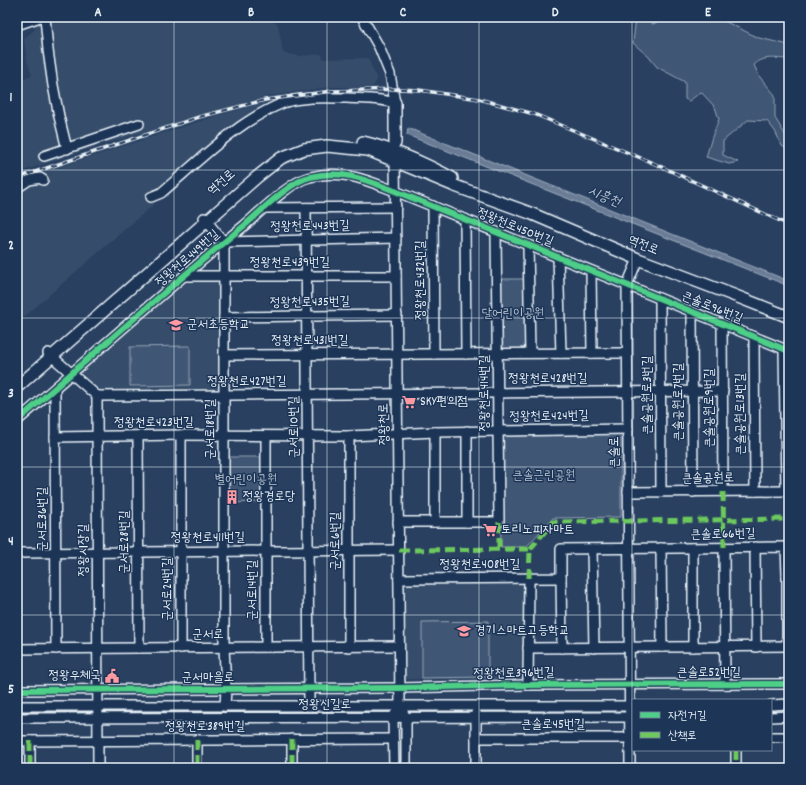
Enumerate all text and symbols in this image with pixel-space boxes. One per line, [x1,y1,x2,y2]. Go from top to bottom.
text: A [94,4,102,23]
text: B [248,4,254,23]
text: C [400,4,407,23]
text: D [552,4,559,23]
text: E [705,4,712,23]
text: 1 [10,89,13,108]
street label: 역전로 [204,166,240,200]
water label: 시흥천 [585,181,625,213]
street label: 정왕천로450번길 [474,204,556,252]
street label: 정왕천로443번길 [270,217,350,237]
street label: 정왕천로449번길 [152,226,224,292]
street label: 역전로 [625,231,661,261]
text: 2 [8,237,14,256]
street label: 정왕천로432번길 [412,240,431,320]
street label: 정왕천로439번길 [250,254,330,273]
street label: 큰솔로96번길 [678,287,746,329]
street label: 정왕천로435번길 [270,293,350,313]
park label: 달어린이공원 [482,305,544,324]
place label: 군서초등학교 [187,316,250,335]
school or university icon: 군서초등학교 [168,317,184,333]
street label: 정왕천로431번길 [272,332,348,351]
street label: 정왕천로414번길 [476,355,495,431]
street label: 큰솔공원로3번길 [639,356,658,435]
street label: 큰솔공원로7번길 [670,363,689,441]
street label: 큰솔공원로9번길 [701,368,720,448]
street label: 정왕천로428번길 [508,370,588,389]
street label: 정왕천로427번길 [208,373,286,392]
street label: 큰솔공원로13번길 [732,373,751,455]
text: 3 [8,385,14,404]
place label: SKY편의점 [420,393,468,412]
supermarket icon: SKY편의점 [401,394,417,410]
street label: 군서로10번길 [285,396,305,458]
street label: 군서로18번길 [202,399,221,459]
street label: 정왕천로 [375,403,395,445]
street label: 정왕천로424번길 [509,407,589,427]
street label: 정왕천로423번길 [114,414,194,433]
street label: 큰솔로 [606,436,625,468]
park label: 큰솔근린공원 [513,467,575,486]
street label: 큰솔공원로 [682,469,734,489]
park label: 별어린이공원 [215,471,277,490]
street label: 군서로36번길 [34,487,53,551]
place label: 정왕경로당 [243,488,296,507]
building icon: 정왕경로당 [224,489,240,505]
street label: 군서로28번길 [116,510,135,574]
street label: 군서로6번길 [327,512,346,570]
place label: 토리노피자마트 [501,521,574,540]
supermarket icon: 토리노피자마트 [482,522,498,538]
street label: 정왕시장길 [75,524,94,576]
street label: 큰솔로66번길 [690,525,756,545]
street label: 정왕천로411번길 [171,529,245,548]
text: 4 [8,533,14,552]
street label: 정왕천로408번길 [440,556,520,575]
street label: 군서로24번길 [159,557,178,621]
street label: 군서로14번길 [244,560,263,620]
place label: 경기스마트고등학교 [475,622,569,641]
school or university icon: 경기스마트고등학교 [456,623,472,639]
street label: 군서로 [192,626,224,645]
street label: 정왕천로396번길 [473,664,555,684]
street label: 큰솔로52번길 [677,664,741,683]
place label: 정왕우체국 [49,667,101,686]
public building icon: 정왕우체국 [104,668,120,684]
street label: 군서마을로 [182,669,234,688]
text: 5 [8,681,14,700]
street label: 정왕신길로 [299,696,351,715]
legend [632,699,772,751]
text: 자전거길 [668,708,707,725]
street label: 큰솔로45번길 [521,716,585,735]
street label: 정왕천로389번길 [165,718,245,737]
text: 산책로 [668,728,697,745]

